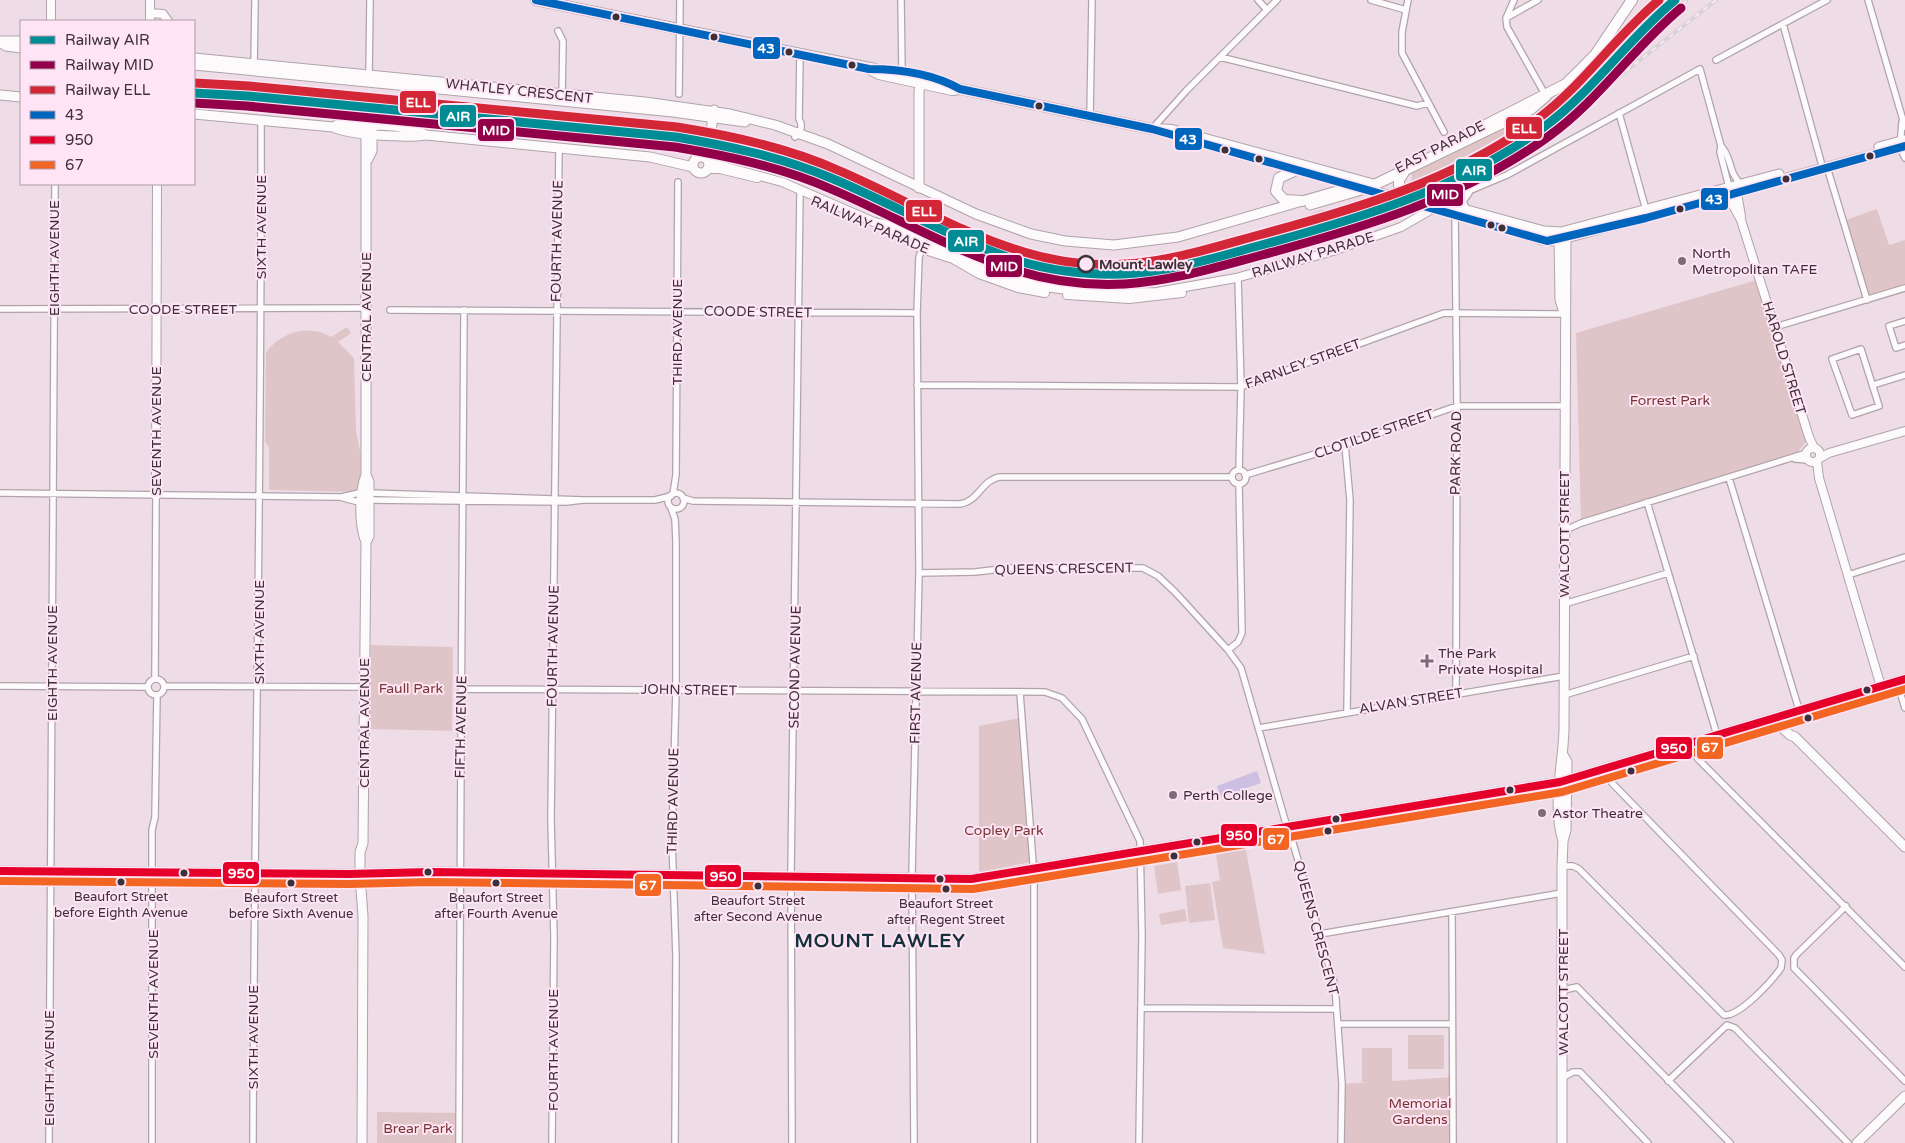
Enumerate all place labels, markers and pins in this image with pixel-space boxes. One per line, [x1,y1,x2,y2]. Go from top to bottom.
unlabelled marker [611,12,621,22]
unlabelled marker [709,32,719,42]
unlabelled marker [784,47,794,57]
unlabelled marker [847,60,857,70]
unlabelled marker [1034,101,1044,111]
unlabelled marker [1220,145,1230,155]
unlabelled marker [1865,151,1875,161]
unlabelled marker [1254,154,1264,164]
unlabelled marker [1781,174,1791,184]
unlabelled marker [1675,204,1685,214]
unlabelled marker [1486,220,1496,230]
unlabelled marker [1497,223,1507,233]
place label: North Metropolitan TAFE [1692,245,1818,278]
marker: Mount Lawley [1077,255,1095,273]
marker: North Metropolitan TAFE [1676,255,1688,267]
place label: Mount Lawley [1099,256,1193,273]
place label: The Park Private Hospital [1438,645,1543,678]
marker: The Park Private Hospital [1420,654,1434,668]
unlabelled marker [1862,685,1872,695]
unlabelled marker [1803,713,1813,723]
unlabelled marker [1626,766,1636,776]
unlabelled marker [1505,785,1515,795]
place label: Perth College [1183,787,1273,804]
marker: Perth College [1167,789,1179,801]
place label: Astor Theatre [1552,805,1643,822]
marker: Astor Theatre [1536,807,1548,819]
unlabelled marker [1331,814,1341,824]
unlabelled marker [1323,826,1333,836]
unlabelled marker [1192,837,1202,847]
unlabelled marker [1169,851,1179,861]
unlabelled marker [423,867,433,877]
unlabelled marker [179,868,189,878]
unlabelled marker [935,874,945,884]
marker: Beaufort Street before Eighth Avenue [116,877,126,887]
marker: Beaufort Street before Sixth Avenue [286,878,296,888]
marker: Beaufort Street after Fourth Avenue [491,878,501,888]
marker: Beaufort Street after Second Avenue [753,881,763,891]
marker: Beaufort Street after Regent Street [941,884,951,894]
place label: Beaufort Street before Eighth Avenue [54,889,188,921]
place label: Beaufort Street before Sixth Avenue [229,890,353,922]
place label: Beaufort Street after Fourth Avenue [434,890,558,922]
place label: Beaufort Street after Second Avenue [694,893,822,925]
place label: Beaufort Street after Regent Street [887,896,1005,928]

